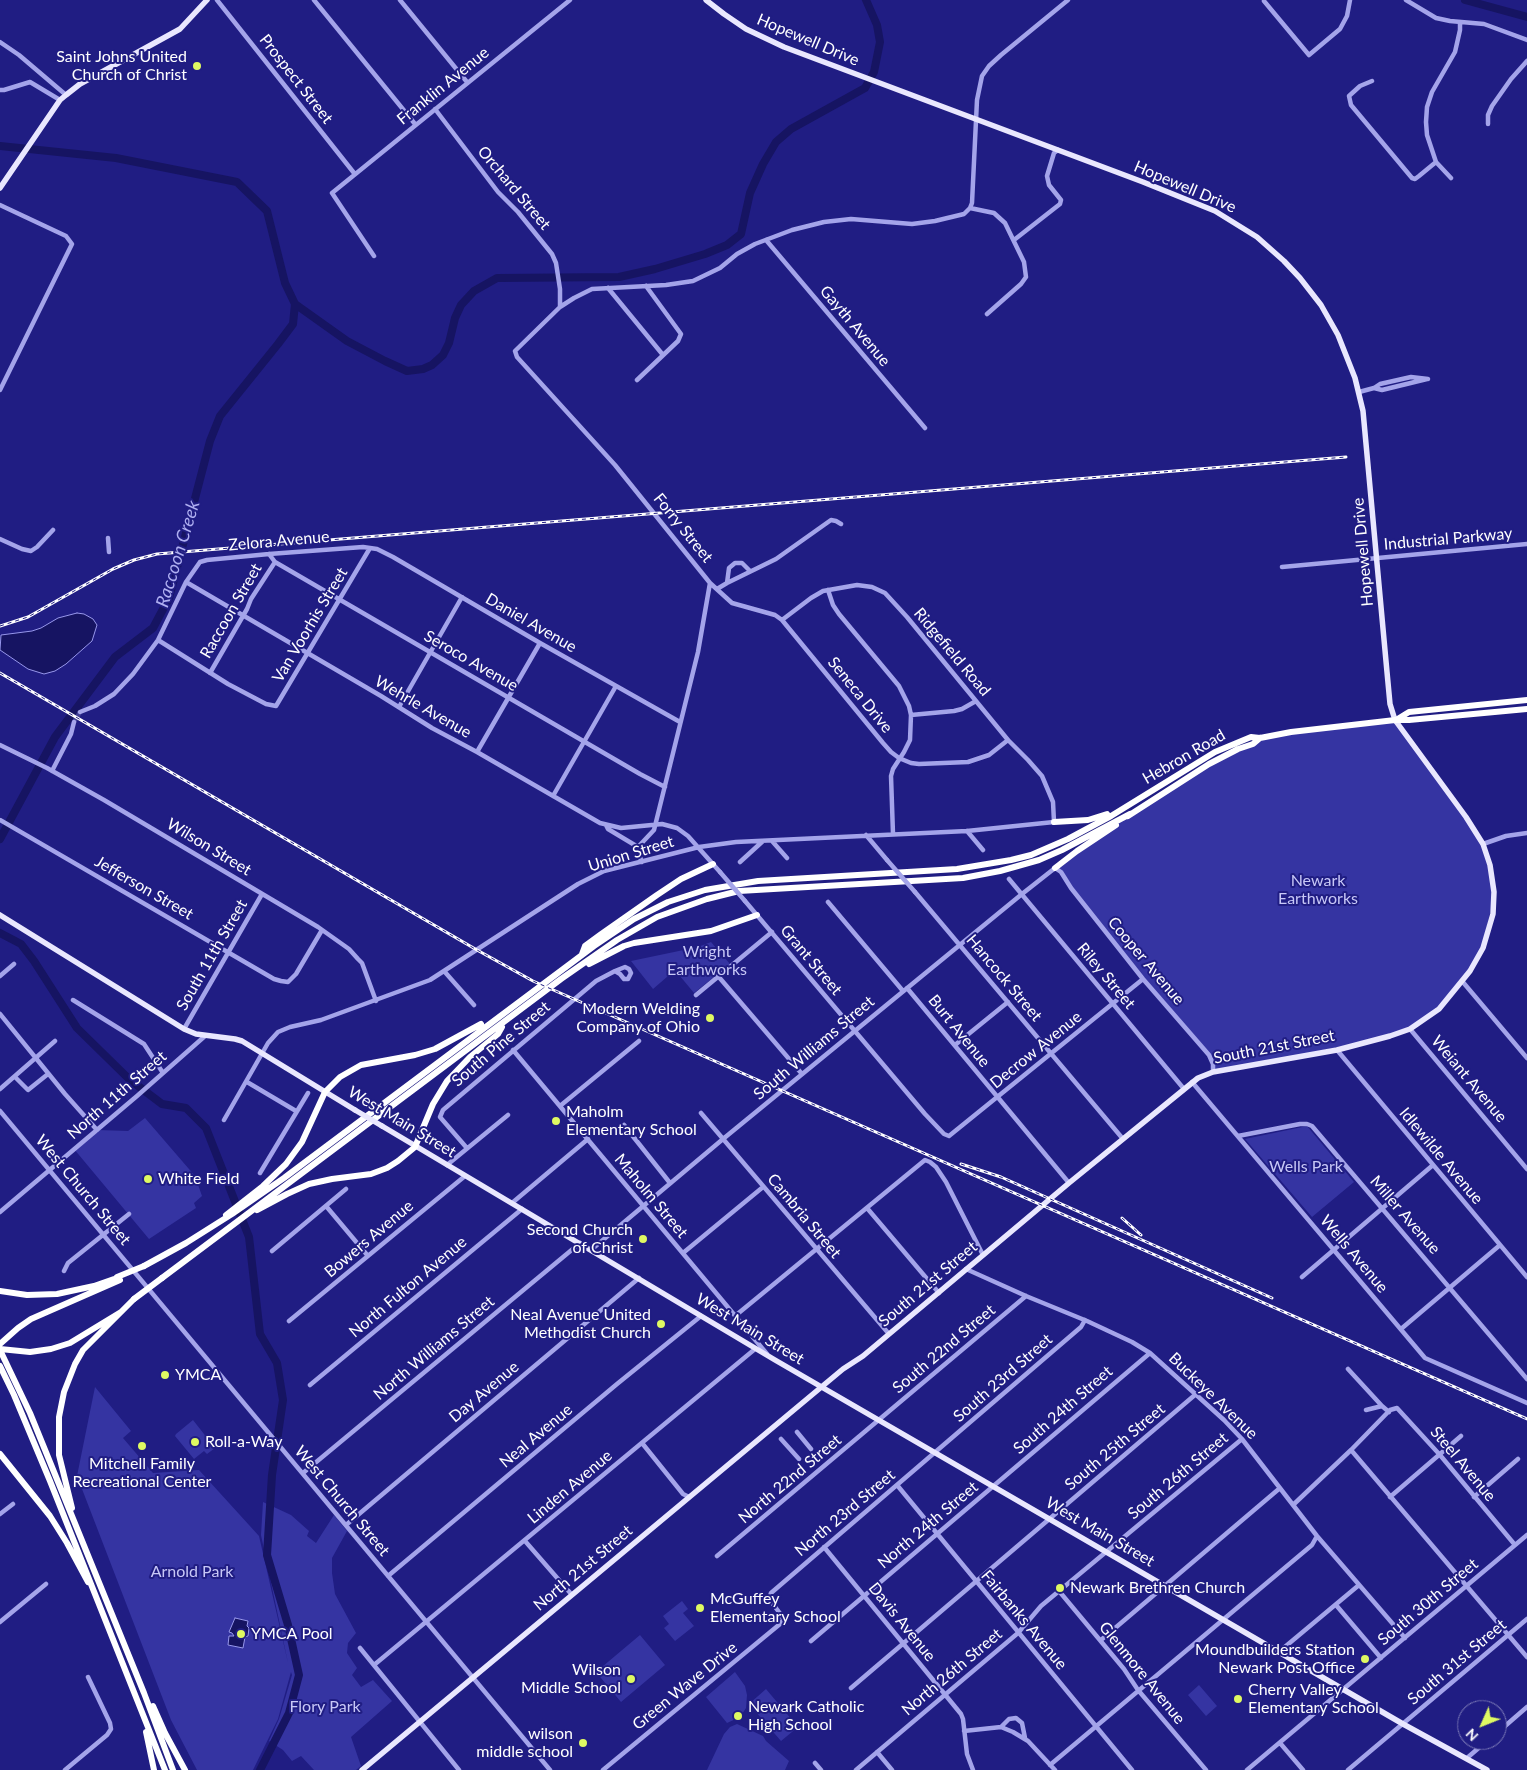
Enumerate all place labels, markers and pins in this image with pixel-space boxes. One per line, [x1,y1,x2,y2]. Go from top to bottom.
place label: Saint Johns United Church of Christ [56,47,187,85]
marker: Saint Johns United Church of Christ [191,60,203,72]
place label: Modern Welding Company of Ohio [576,999,700,1037]
marker: Modern Welding Company of Ohio [704,1012,716,1024]
place label: Maholm Elementary School [566,1102,697,1140]
marker: Maholm Elementary School [550,1115,562,1127]
place label: White Field [158,1169,240,1189]
marker: White Field [142,1173,154,1185]
place label: Second Church of Christ [527,1220,633,1258]
marker: Second Church of Christ [637,1233,649,1245]
place label: Neal Avenue United Methodist Church [510,1305,651,1343]
marker: Neal Avenue United Methodist Church [655,1318,667,1330]
place label: YMCA [175,1365,221,1385]
marker: YMCA [159,1369,171,1381]
place label: Roll-a-Way [205,1432,282,1452]
marker: Roll-a-Way [189,1436,201,1448]
marker: Mitchell Family Recreational Center [136,1440,148,1452]
place label: Mitchell Family Recreational Center [73,1454,211,1492]
place label: Newark Brethren Church [1070,1578,1245,1598]
marker: Newark Brethren Church [1054,1582,1066,1594]
place label: McGuffey Elementary School [710,1589,841,1627]
marker: McGuffey Elementary School [694,1602,706,1614]
place label: YMCA Pool [251,1624,333,1644]
marker: YMCA Pool [235,1628,247,1640]
place label: Moundbuilders Station Newark Post Office [1195,1640,1355,1678]
marker: Moundbuilders Station Newark Post Office [1359,1653,1371,1665]
place label: Wilson Middle School [521,1660,621,1698]
marker: Wilson Middle School [625,1673,637,1685]
place label: Cherry Valley Elementary School [1248,1680,1379,1718]
marker: Cherry Valley Elementary School [1232,1693,1244,1705]
place label: Newark Catholic High School [748,1697,864,1735]
marker: Newark Catholic High School [732,1710,744,1722]
place label: wilson middle school [476,1724,573,1762]
marker: wilson middle school [577,1737,589,1749]

